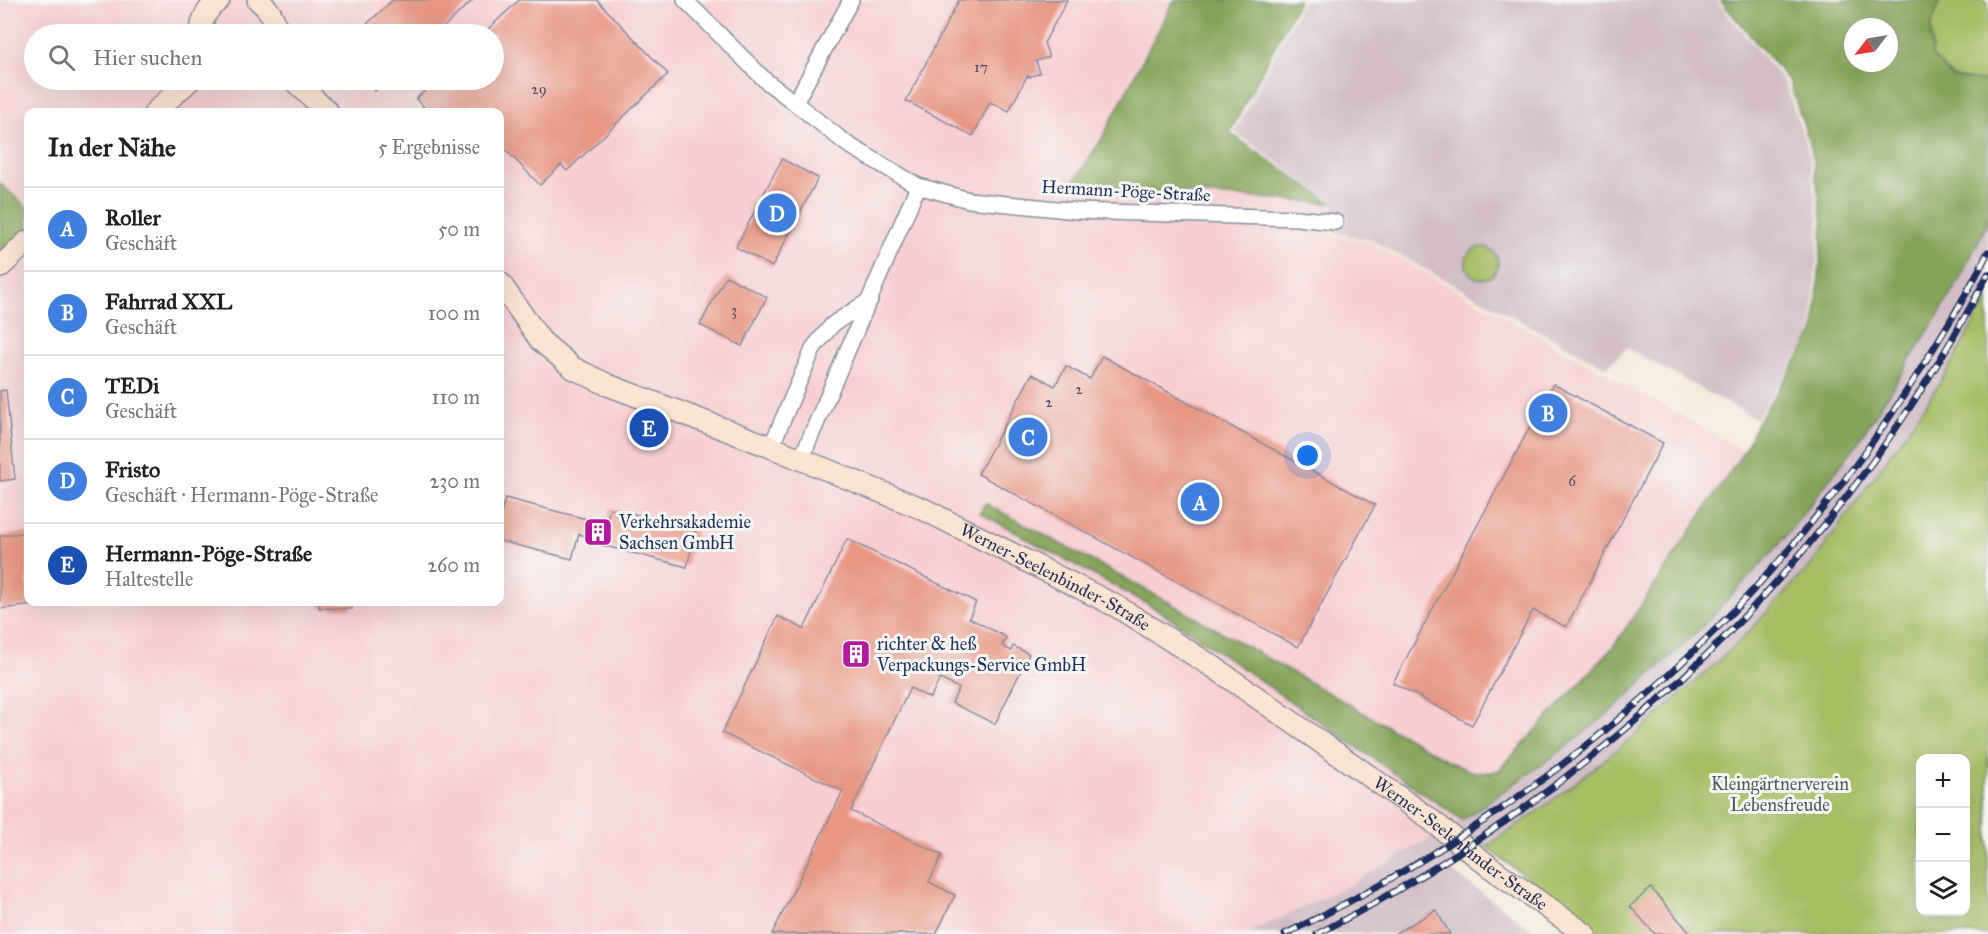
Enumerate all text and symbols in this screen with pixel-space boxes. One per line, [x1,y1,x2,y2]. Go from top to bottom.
north arrow [1844,18,1898,72]
search box [24,24,504,90]
icon: search [45,41,78,74]
text: Hier suchen [93,44,202,71]
house number: 17 [974,58,988,76]
house number: 29 [531,80,547,98]
text: In der Nähe [48,131,176,163]
text: 5 Ergebnisse [378,135,480,159]
street label: Hermann-Pöge-Straße [1041,176,1211,207]
pin: D [758,190,796,236]
text: Roller [105,204,161,231]
text: A [61,217,74,241]
text: 50 m [438,217,480,241]
text: Geschäft [105,231,177,255]
text: Fahrrad XXL [105,288,232,315]
text: B [61,301,74,325]
text: 100 m [428,301,480,325]
house number: 3 [731,301,737,319]
text: Geschäft [105,315,177,339]
text: TEDi [105,372,159,399]
house number: 2 [1075,380,1083,398]
text: C [61,385,74,409]
text: 110 m [432,385,480,409]
pin: B [1528,390,1568,436]
house number: 2 [1045,393,1053,411]
text: Geschäft [105,399,177,423]
pin: E [630,406,668,450]
pin: C [1008,414,1048,460]
your location [1293,441,1322,470]
text: Fristo [105,456,160,483]
text: D [60,469,75,493]
text: 230 m [429,469,480,493]
house number: 6 [1568,472,1577,490]
pin: A [1180,480,1220,524]
text: Geschäft · Hermann-Pöge-Straße [105,483,378,507]
place label: Verkehrsakademie Sachsen GmbH [618,511,751,554]
building icon: Verkehrsakademie Sachsen GmbH [582,516,614,548]
street label: Werner-Seelenbinder-Straße [956,518,1154,636]
text: Hermann-Pöge-Straße [105,540,312,567]
text: E [60,553,75,577]
text: 260 m [427,553,480,577]
text: Haltestelle [105,567,193,591]
place label: richter & heß Verpackungs-Service GmbH [876,633,1086,677]
building icon: richter & heß Verpackungs-Service GmbH [840,638,872,670]
map controls [1916,754,1970,916]
button: + [1916,754,1970,808]
street label: Werner-Seelenbinder-Straße [1369,772,1552,915]
park label: Kleingärtnerverein Lebensfreude [1711,773,1849,816]
button: − [1916,808,1970,862]
button: layers [1916,862,1970,916]

